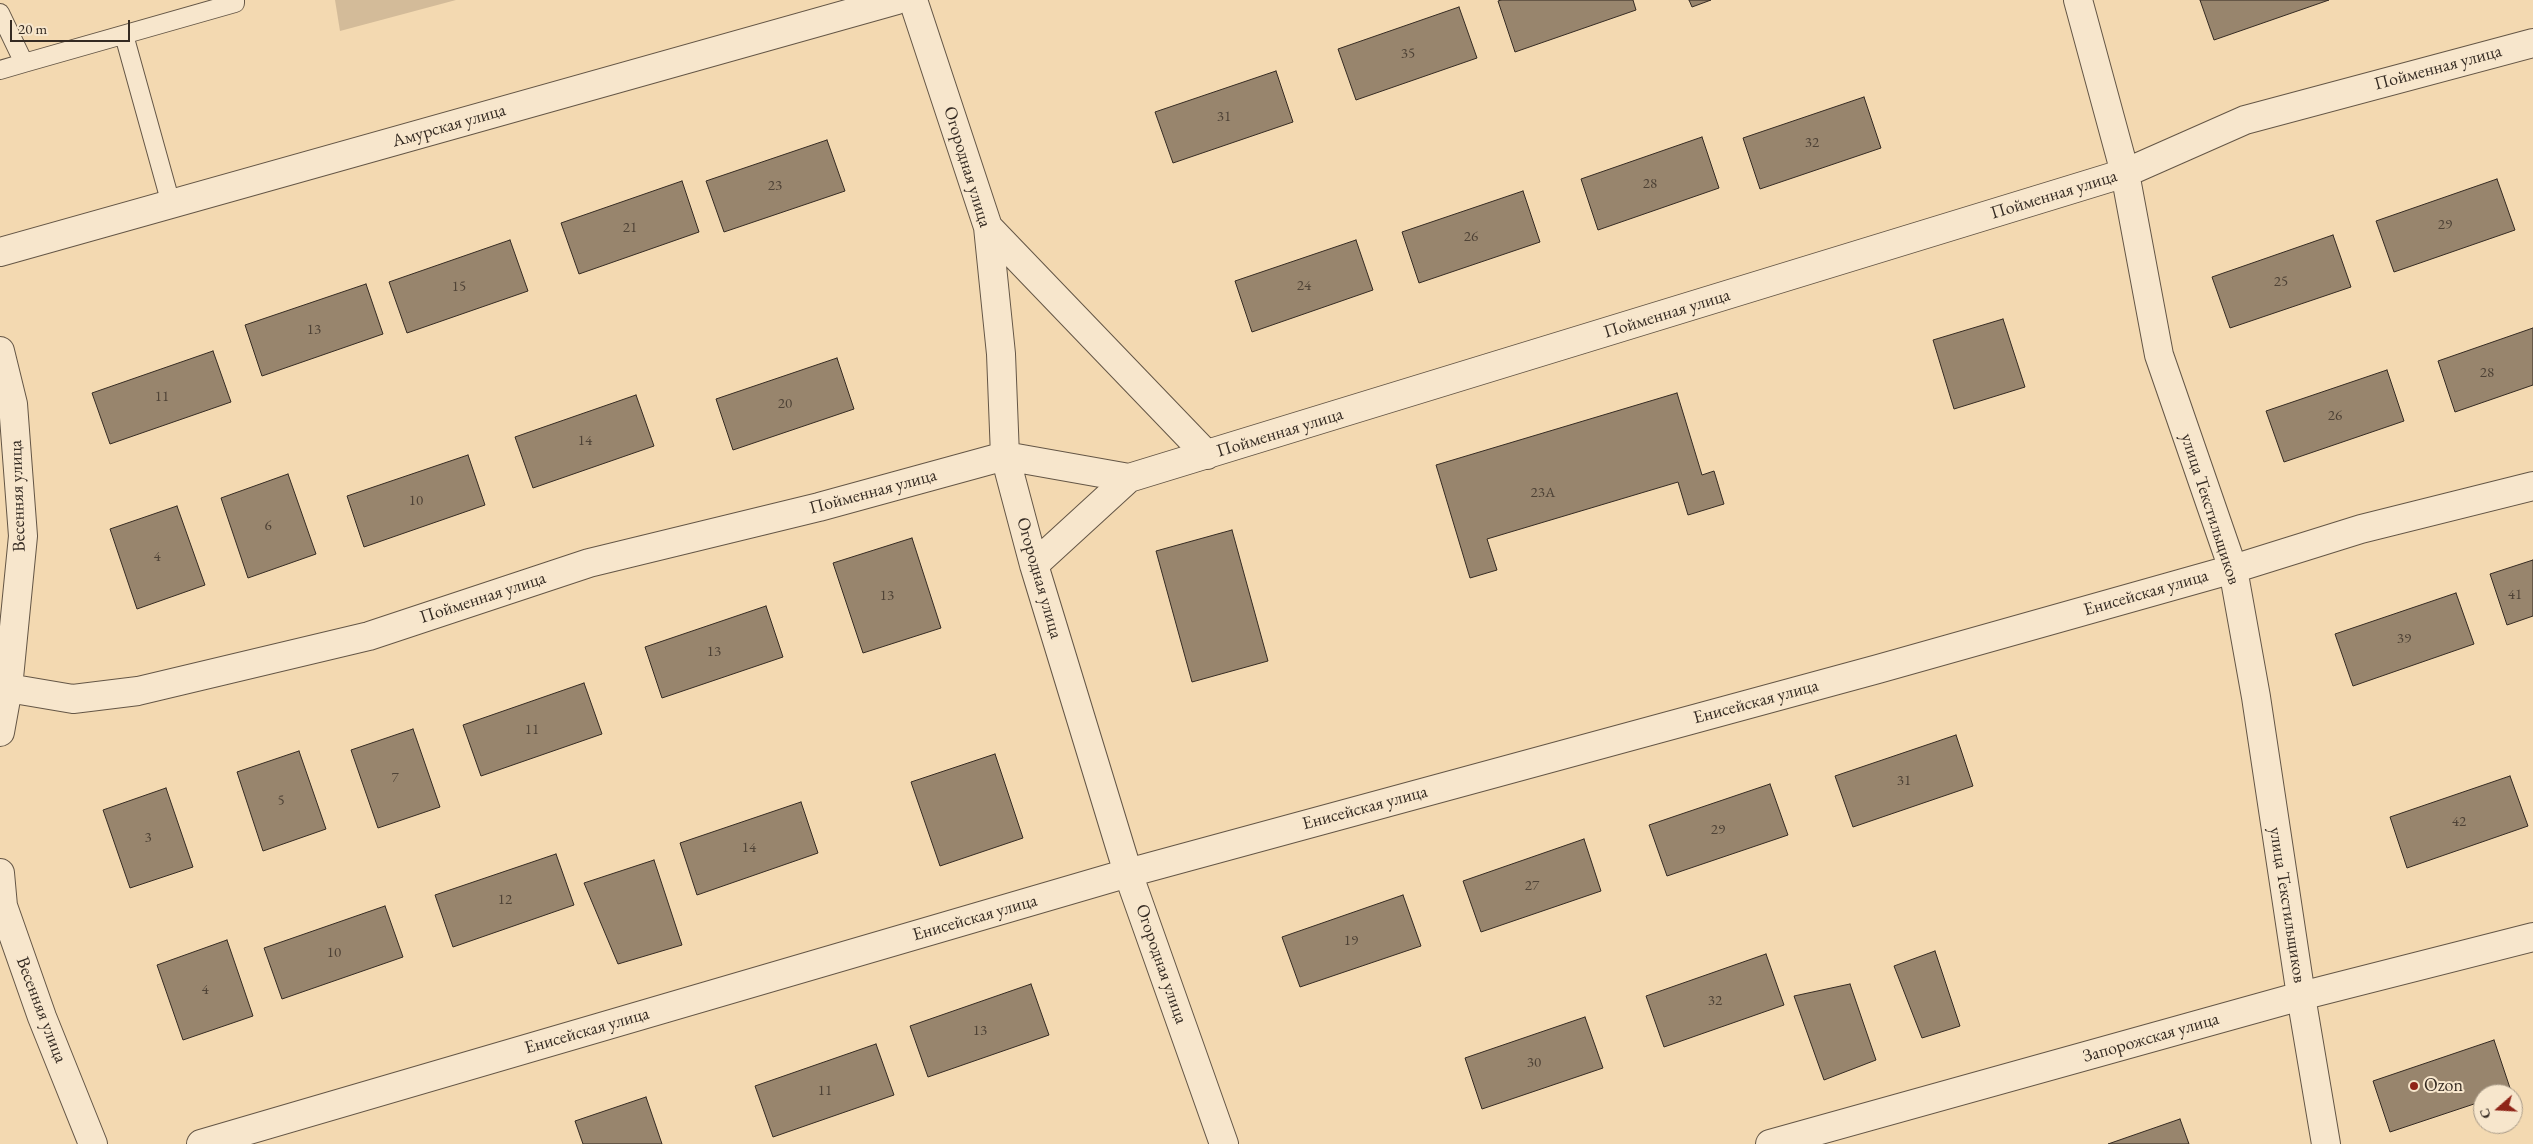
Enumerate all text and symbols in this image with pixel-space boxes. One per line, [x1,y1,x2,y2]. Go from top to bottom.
scale bar [12,10,132,42]
text: 20 m [18,19,47,38]
street label: Пойменная улица [2372,41,2504,95]
house number: 35 [1401,45,1415,63]
street label: Амурская улица [390,99,508,153]
street label: Огородная улица [938,104,996,230]
house number: 31 [1217,108,1231,126]
house number: 32 [1805,134,1819,152]
street label: Пойменная улица [1988,165,2120,225]
house number: 28 [1643,175,1657,193]
house number: 23 [768,177,782,195]
house number: 29 [2438,216,2452,234]
house number: 21 [623,219,637,237]
house number: 26 [1464,228,1478,246]
house number: 25 [2274,273,2288,291]
house number: 24 [1297,277,1311,295]
house number: 15 [452,278,466,296]
street label: Пойменная улица [1601,284,1733,344]
house number: 13 [307,321,321,339]
house number: 28 [2480,364,2494,382]
house number: 11 [155,388,169,406]
house number: 20 [778,395,792,413]
street label: Пойменная улица [1214,403,1346,463]
house number: 26 [2328,407,2342,425]
street label: улица Текстильщиков [2175,431,2245,587]
house number: 14 [578,432,592,450]
street label: Весенняя улица [5,440,31,552]
street label: Пойменная улица [807,465,939,519]
house number: 23А [1531,484,1555,502]
house number: 10 [409,492,423,510]
street label: Огородная улица [1011,515,1067,641]
house number: 6 [264,517,272,535]
house number: 4 [153,548,161,566]
street label: Енисейская улица [2081,565,2211,621]
street label: Пойменная улица [417,567,549,629]
house number: 41 [2508,586,2522,604]
house number: 13 [880,587,894,605]
house number: 39 [2397,630,2411,648]
house number: 13 [707,643,721,661]
street label: Енисейская улица [1691,675,1821,729]
house number: 11 [525,721,539,739]
house number: 7 [391,769,399,787]
house number: 31 [1897,772,1911,790]
street label: Енисейская улица [1300,781,1430,835]
house number: 5 [277,792,285,810]
house number: 42 [2452,813,2466,831]
house number: 29 [1711,821,1725,839]
street label: улица Текстильщиков [2264,825,2310,985]
house number: 3 [144,829,152,847]
house number: 14 [742,839,756,857]
house number: 27 [1525,877,1539,895]
street label: Енисейская улица [910,890,1040,946]
house number: 12 [498,891,512,909]
street label: Огородная улица [1130,901,1192,1027]
house number: 19 [1344,932,1358,950]
house number: 10 [327,944,341,962]
street label: Весенняя улица [11,954,71,1066]
house number: 4 [201,981,209,999]
house number: 32 [1708,992,1722,1010]
street label: Енисейская улица [522,1003,652,1059]
street label: Запорожская улица [2080,1008,2222,1068]
house number: 13 [973,1022,987,1040]
house number: 30 [1527,1054,1541,1072]
place label: Ozon [2424,1075,2463,1097]
marker: Ozon [2408,1080,2420,1092]
house number: 11 [818,1082,832,1100]
north arrow [2473,1084,2523,1134]
text: С [2475,1106,2495,1121]

